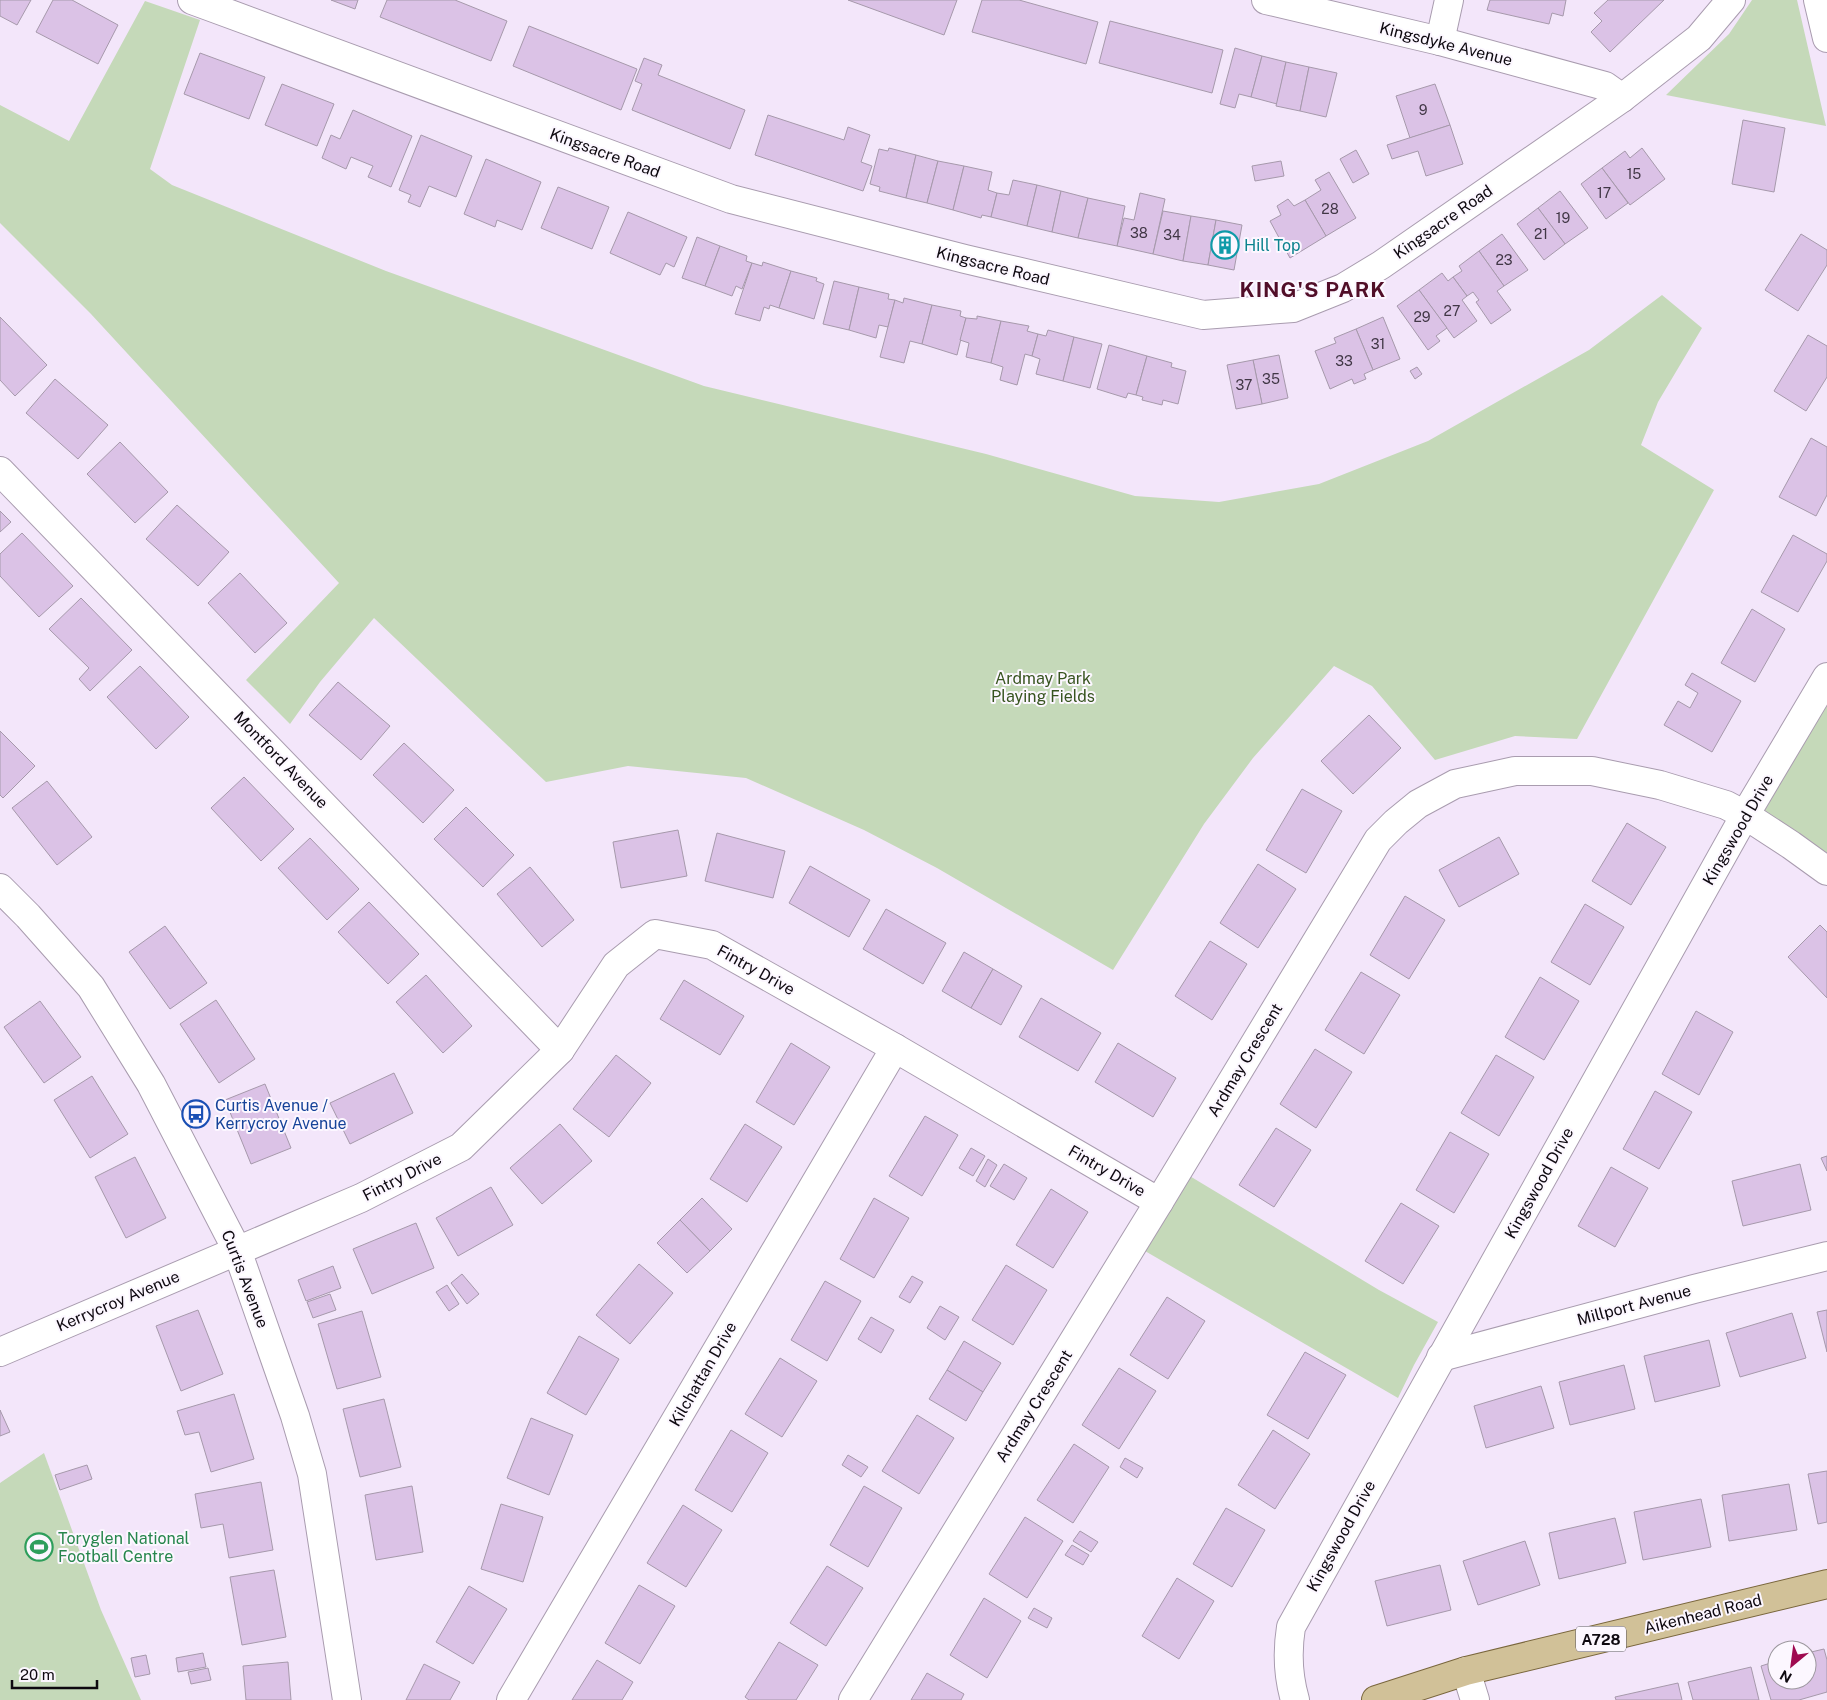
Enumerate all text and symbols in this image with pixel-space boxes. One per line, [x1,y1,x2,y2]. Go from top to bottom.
street label: Kingsdyke Avenue [1377,18,1515,70]
house number: 9 [1419,102,1428,118]
street label: Kingsacre Road [547,124,663,182]
house number: 15 [1627,166,1641,182]
street label: Kingsacre Road [1390,181,1496,263]
house number: 17 [1597,185,1611,201]
house number: 28 [1321,201,1339,217]
house number: 19 [1556,210,1570,226]
house number: 38 [1130,225,1148,241]
house number: 21 [1534,226,1548,242]
house number: 34 [1163,227,1181,243]
building icon: Hill Top [1210,230,1240,260]
place label: Hill Top [1244,236,1301,255]
street label: Kingsacre Road [934,243,1052,289]
house number: 23 [1495,252,1513,268]
district label: KING'S PARK [1240,277,1386,302]
house number: 27 [1444,303,1460,319]
house number: 29 [1413,309,1431,325]
house number: 31 [1371,336,1385,352]
house number: 33 [1335,353,1353,369]
house number: 35 [1262,371,1280,387]
house number: 37 [1236,377,1252,393]
park label: Ardmay Park Playing Fields [991,669,1095,706]
street label: Montford Avenue [230,708,332,812]
street label: Kingswood Drive [1699,772,1777,888]
street label: Fintry Drive [714,941,798,999]
street label: Ardmay Crescent [1204,1000,1286,1120]
place label: Curtis Avenue / Kerrycroy Avenue [215,1096,347,1133]
bus stop icon: Curtis Avenue / Kerrycroy Avenue [181,1099,211,1129]
street label: Kingswood Drive [1501,1124,1577,1242]
street label: Fintry Drive [1065,1141,1149,1201]
street label: Fintry Drive [359,1149,445,1205]
street label: Curtis Avenue [218,1227,272,1331]
street label: Kerrycroy Avenue [54,1267,182,1335]
street label: Millport Avenue [1575,1281,1693,1329]
street label: Kilchattan Drive [665,1318,741,1430]
street label: Ardmay Crescent [992,1346,1076,1466]
street label: Kingswood Drive [1303,1477,1379,1595]
place label: Toryglen National Football Centre [58,1529,190,1566]
sports icon: Toryglen National Football Centre [24,1532,54,1562]
street label: Aikenhead Road [1642,1590,1764,1638]
road number: A728 [1576,1626,1626,1652]
north arrow [1767,1640,1817,1690]
scale bar [12,1658,98,1690]
text: 20 m [20,1666,55,1683]
text: N [1777,1667,1794,1686]

